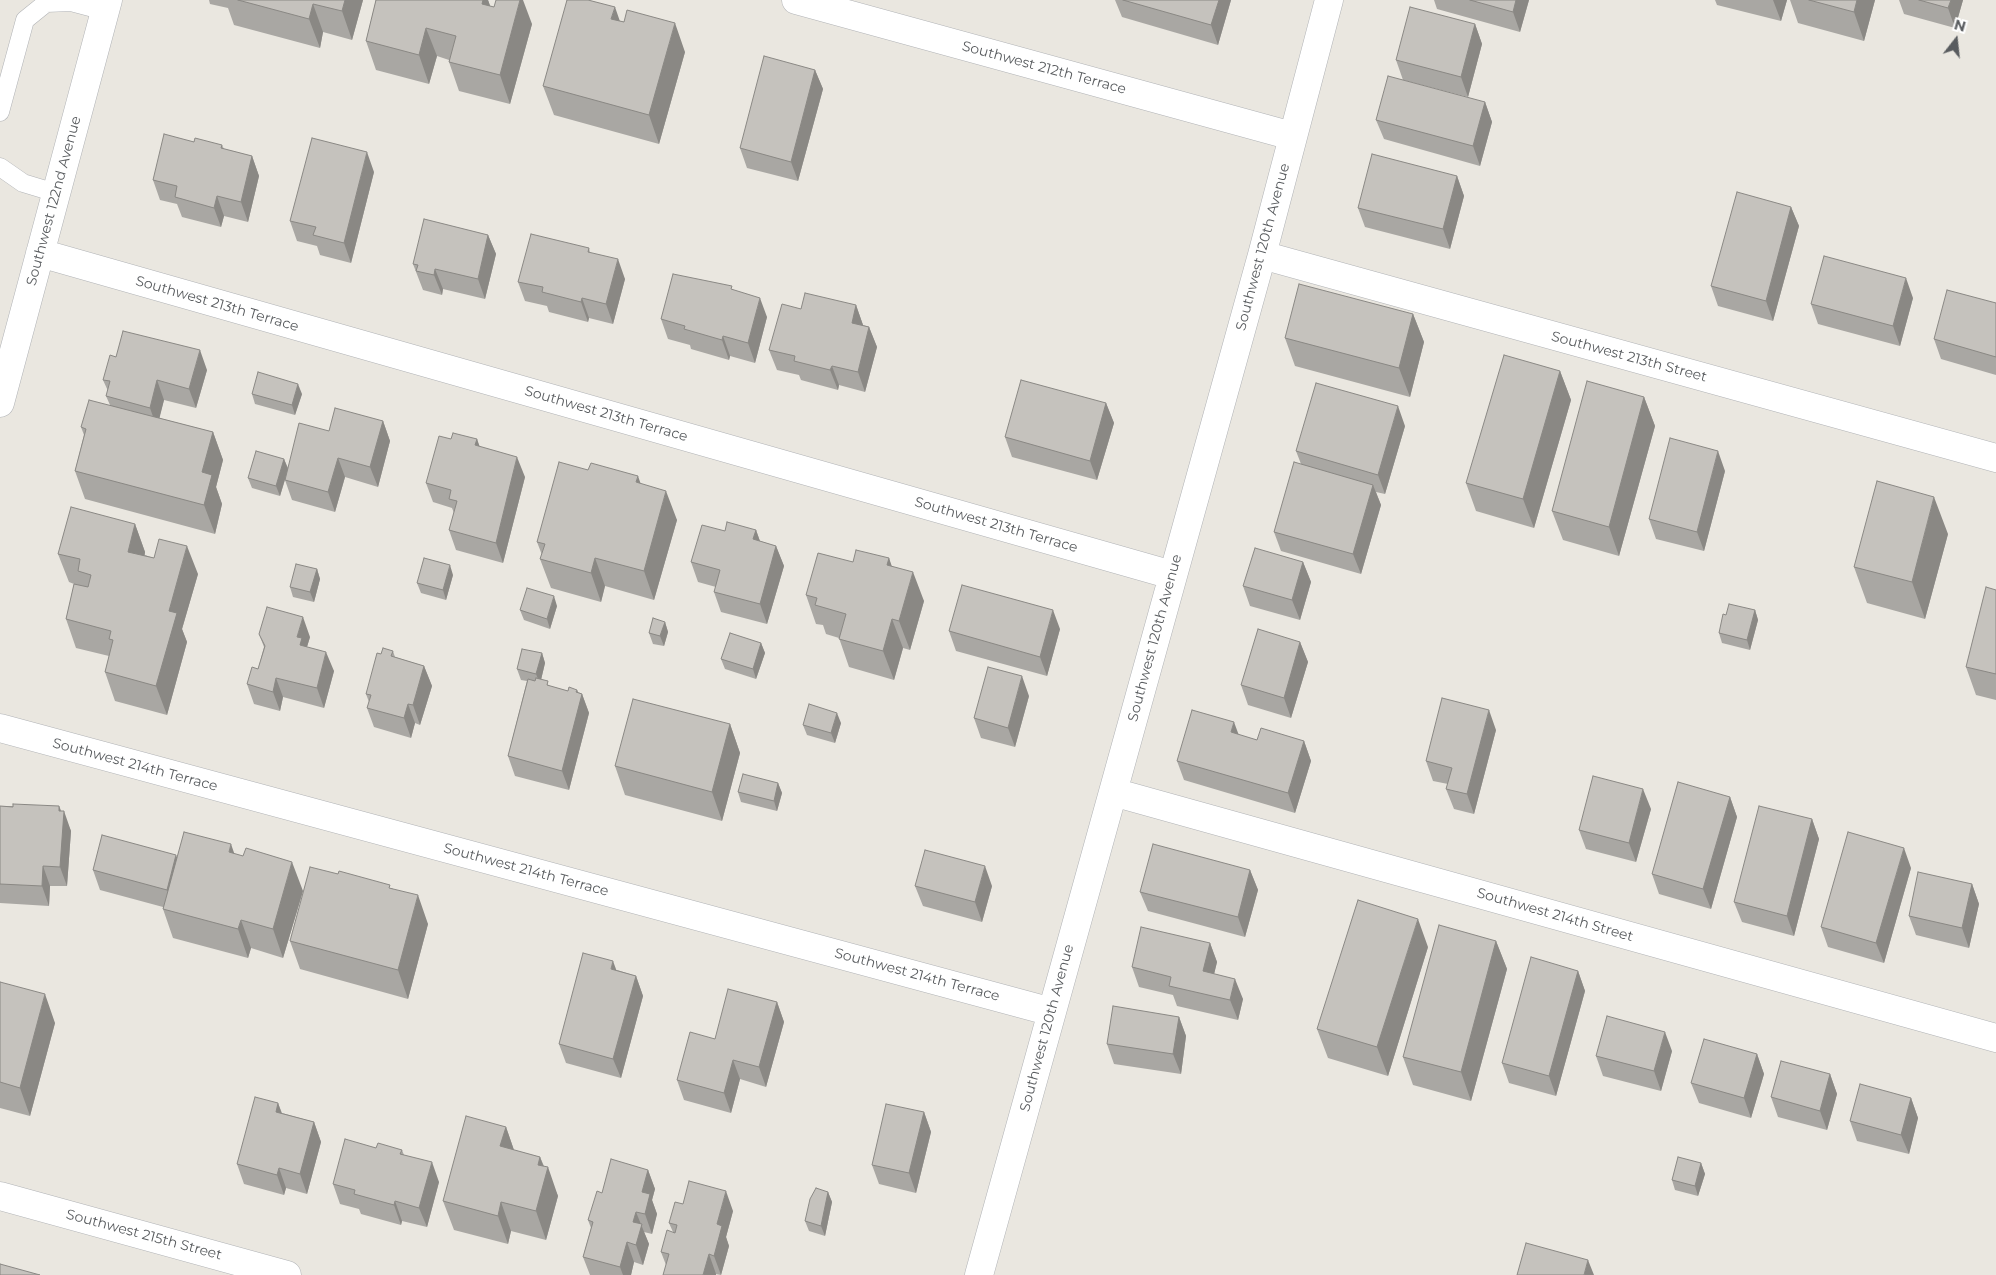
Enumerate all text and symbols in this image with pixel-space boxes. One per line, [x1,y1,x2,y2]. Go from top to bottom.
north arrow [1931,15,1981,65]
text: N [1952,15,1968,36]
street label: Southwest 212th Terrace [960,38,1128,98]
street label: Southwest 122nd Avenue [23,114,85,288]
street label: Southwest 120th Avenue [1233,161,1293,333]
street label: Southwest 213th Terrace [133,273,301,335]
street label: Southwest 213th Street [1549,328,1709,386]
street label: Southwest 213th Terrace [522,383,690,445]
street label: Southwest 213th Terrace [912,494,1080,556]
street label: Southwest 120th Avenue [1125,552,1185,724]
street label: Southwest 214th Terrace [51,735,219,795]
street label: Southwest 214th Terrace [442,840,610,900]
street label: Southwest 214th Street [1475,885,1635,945]
street label: Southwest 120th Avenue [1017,942,1077,1114]
street label: Southwest 214th Terrace [833,945,1001,1005]
street label: Southwest 215th Street [64,1206,224,1264]

